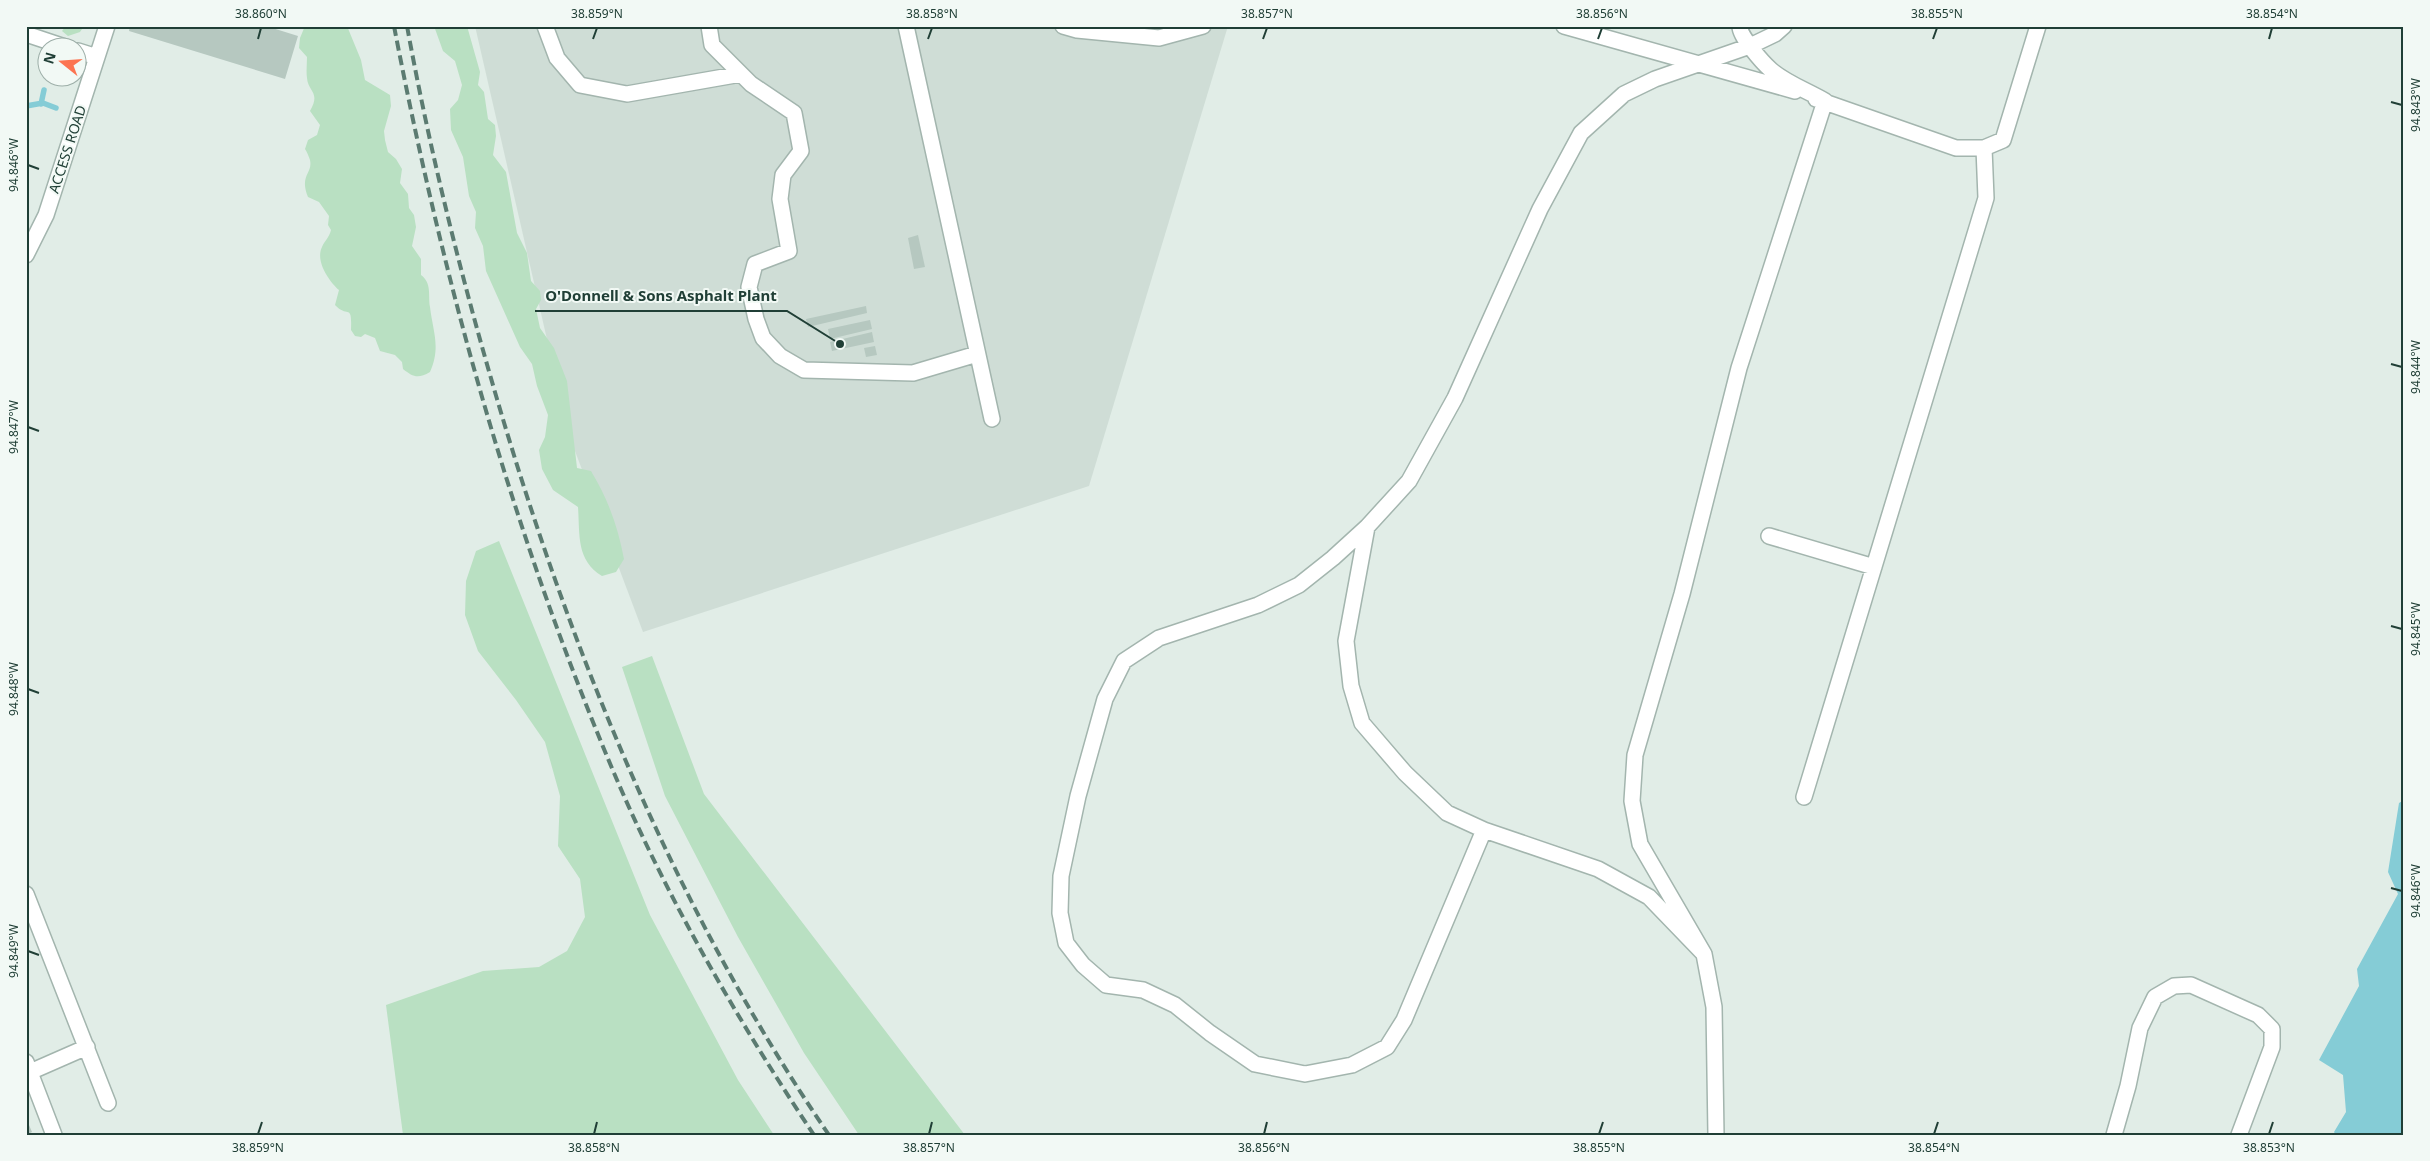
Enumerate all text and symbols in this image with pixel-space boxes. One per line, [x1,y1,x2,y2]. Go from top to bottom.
text: 38.860°N [235,5,287,22]
text: 38.859°N [571,5,623,22]
text: 38.858°N [906,5,958,22]
text: 38.857°N [1241,5,1293,22]
text: 38.856°N [1576,5,1628,22]
text: 38.855°N [1911,5,1963,22]
text: 38.854°N [2246,5,2298,22]
north arrow [38,38,88,88]
text: N [38,50,60,66]
text: 94.843°W [2407,78,2424,132]
street label: ACCESS ROAD [44,103,90,195]
text: 94.846°W [5,138,22,192]
callout: O'Donnell & Sons Asphalt Plant [535,281,787,311]
text: O'Donnell & Sons Asphalt Plant [545,285,777,305]
text: 94.844°W [2407,340,2424,394]
text: 94.847°W [5,400,22,454]
text: 94.845°W [2407,602,2424,656]
text: 94.848°W [5,662,22,716]
text: 94.846°W [2407,864,2424,918]
text: 94.849°W [5,924,22,978]
text: 38.859°N [232,1139,284,1156]
text: 38.858°N [568,1139,620,1156]
text: 38.857°N [903,1139,955,1156]
text: 38.856°N [1238,1139,1290,1156]
text: 38.855°N [1573,1139,1625,1156]
text: 38.854°N [1908,1139,1960,1156]
text: 38.853°N [2243,1139,2295,1156]

